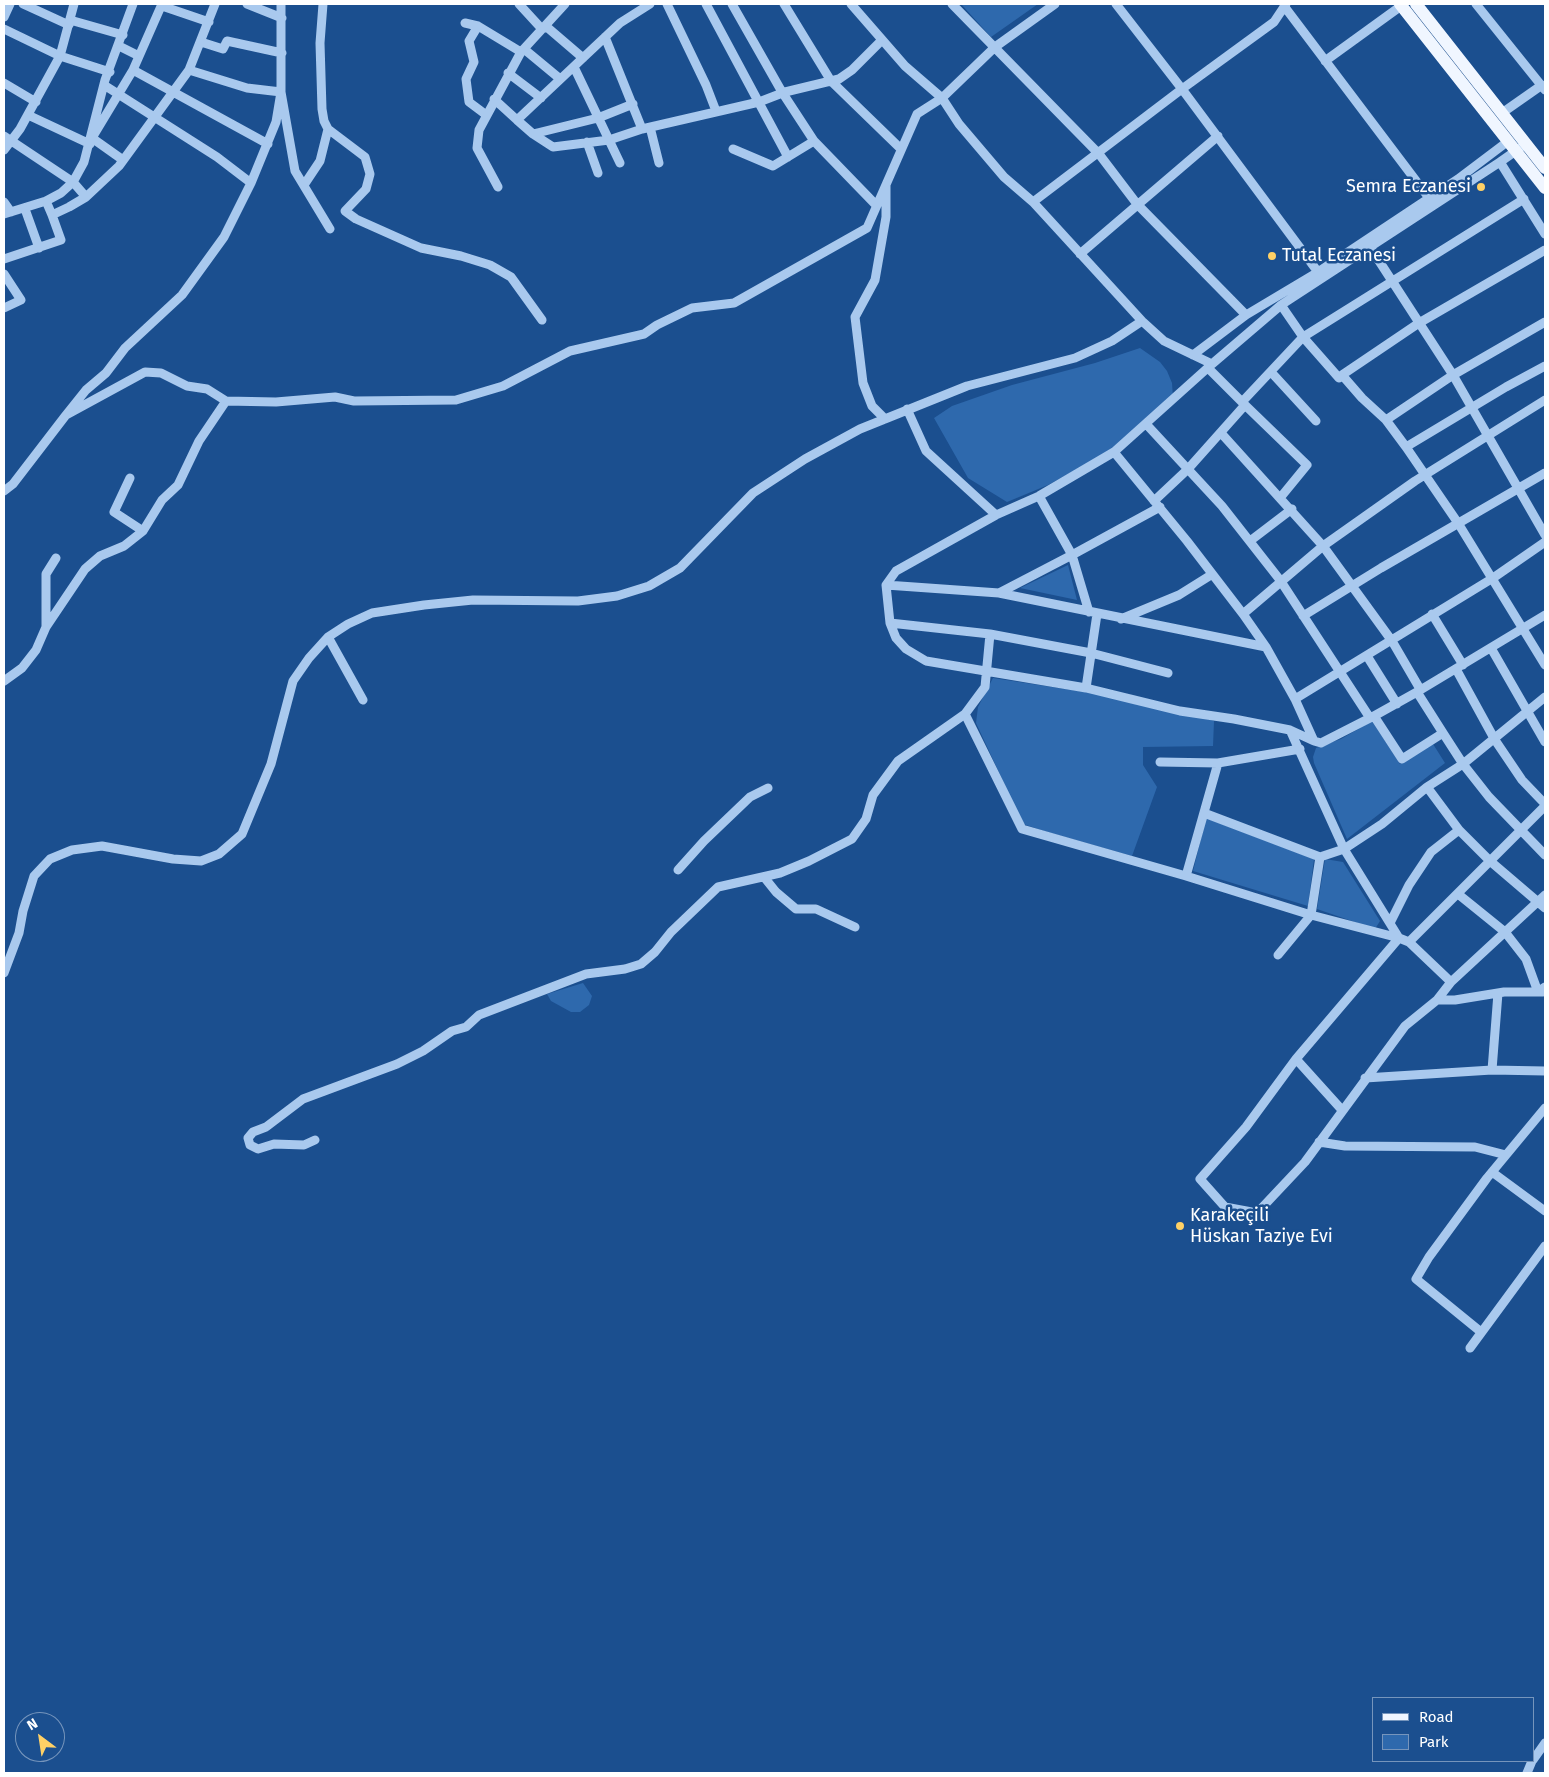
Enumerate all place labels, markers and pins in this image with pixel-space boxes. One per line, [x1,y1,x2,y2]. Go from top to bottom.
place label: Semra Eczanesi [1346,176,1471,198]
marker: Semra Eczanesi [1475,181,1487,193]
place label: Tutal Eczanesi [1282,245,1396,267]
marker: Tutal Eczanesi [1266,250,1278,262]
place label: Karakeçili Hüskan Taziye Evi [1190,1205,1333,1248]
marker: Karakeçili Hüskan Taziye Evi [1174,1220,1186,1232]

